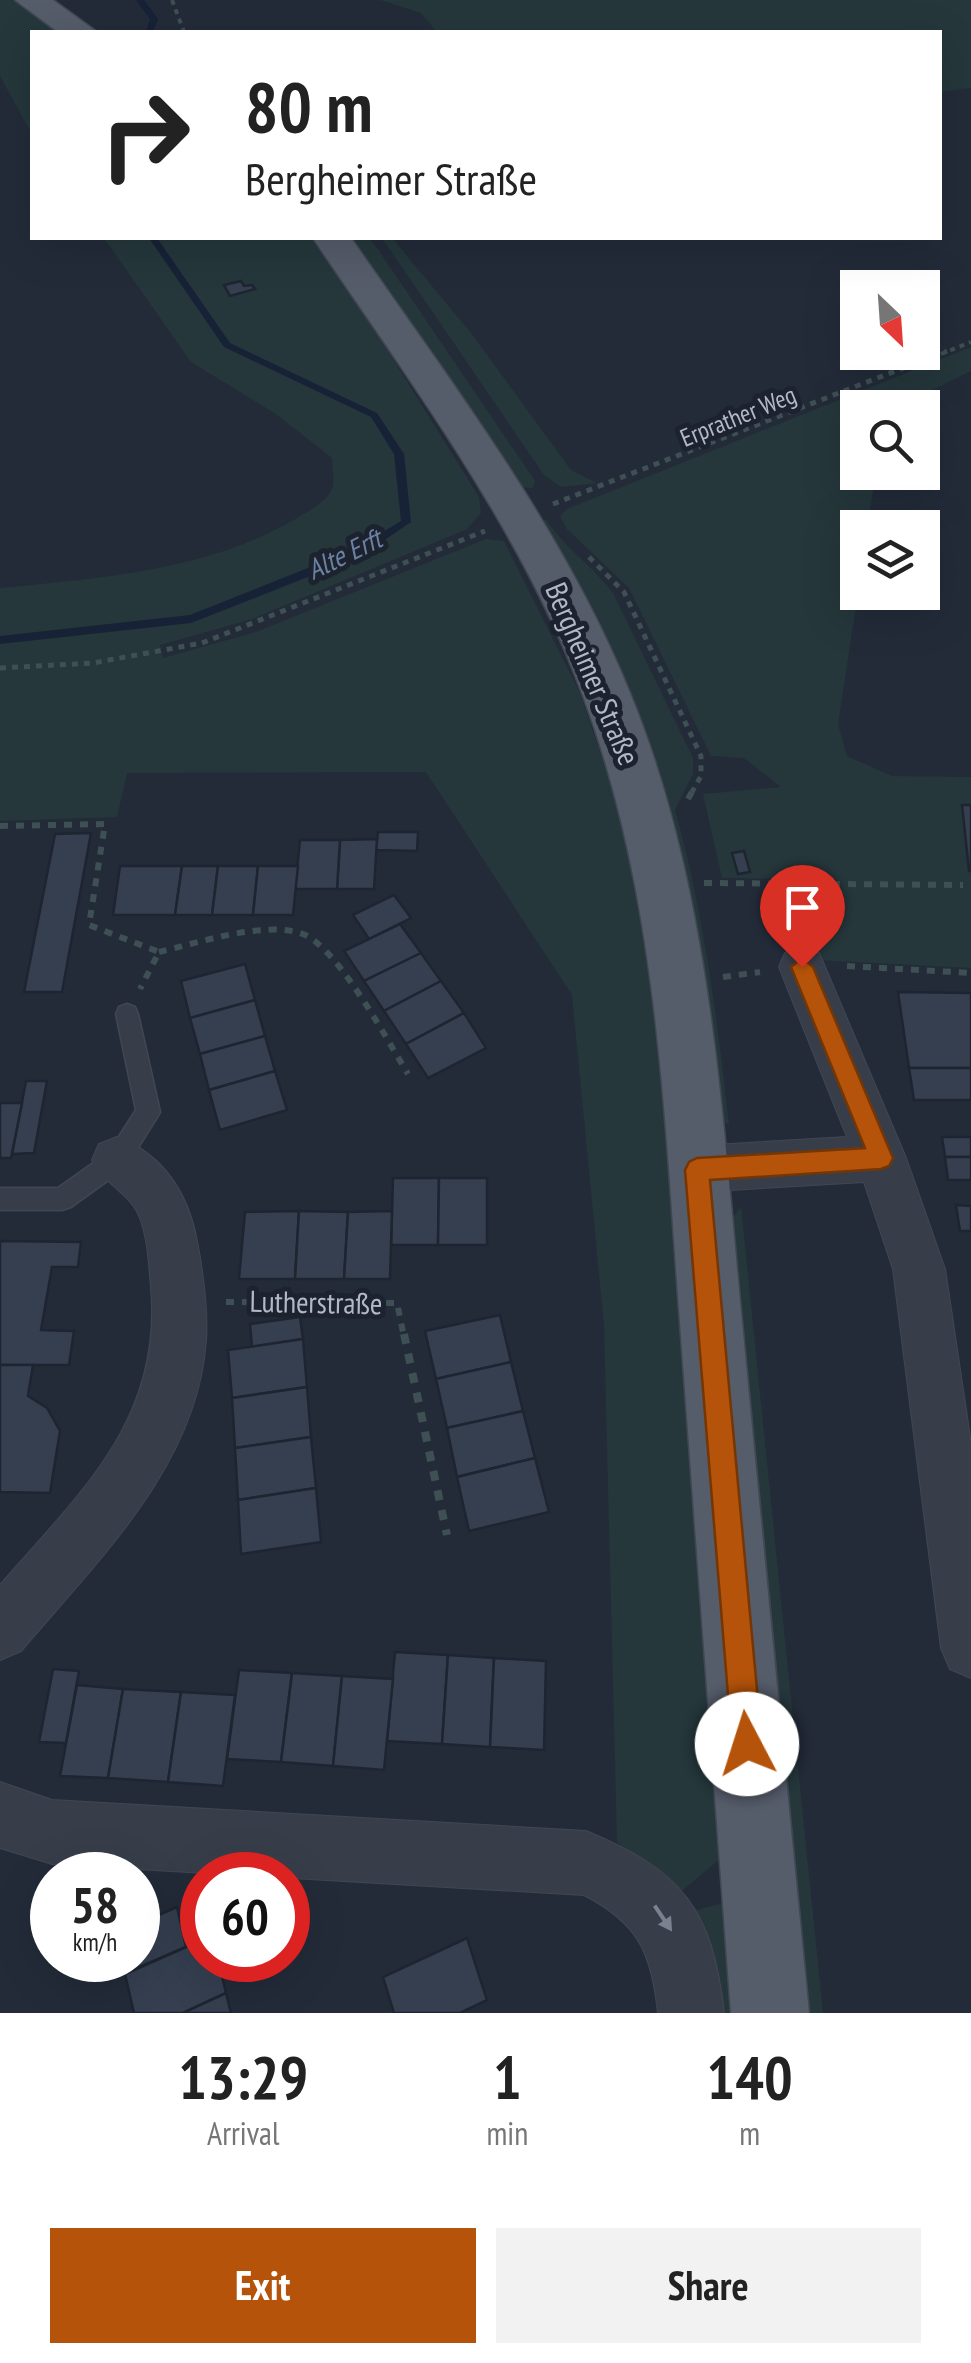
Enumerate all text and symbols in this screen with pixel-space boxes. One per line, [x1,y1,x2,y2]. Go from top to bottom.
text: 80 m [245,61,373,151]
icon: right [80,70,210,200]
text: Bergheimer Straße [245,149,537,207]
north arrow [840,270,940,370]
map controls [840,270,940,610]
street label: Erprather Weg [675,378,801,454]
button: search [840,390,940,490]
button: layers [840,510,940,610]
water label: Alte Erft [300,518,390,587]
street label: Bergheimer Straße [537,576,649,771]
pin [760,865,845,968]
icon: arrive [775,880,830,935]
street label: Lutherstraße [249,1281,383,1322]
position arrow [695,1692,799,1796]
speed limit sign: 60 [180,1852,310,1982]
text: 58 [71,1872,119,1937]
one-way arrow [653,1905,672,1932]
text: km/h [73,1926,117,1958]
text: 13:29 [178,2038,308,2116]
text: 1 [493,2038,522,2116]
text: 140 [707,2038,793,2116]
text: Arrival [207,2112,279,2154]
text: min [486,2112,528,2154]
text: m [739,2112,760,2154]
button: Exit [50,2228,476,2343]
button: Share [496,2228,921,2343]

